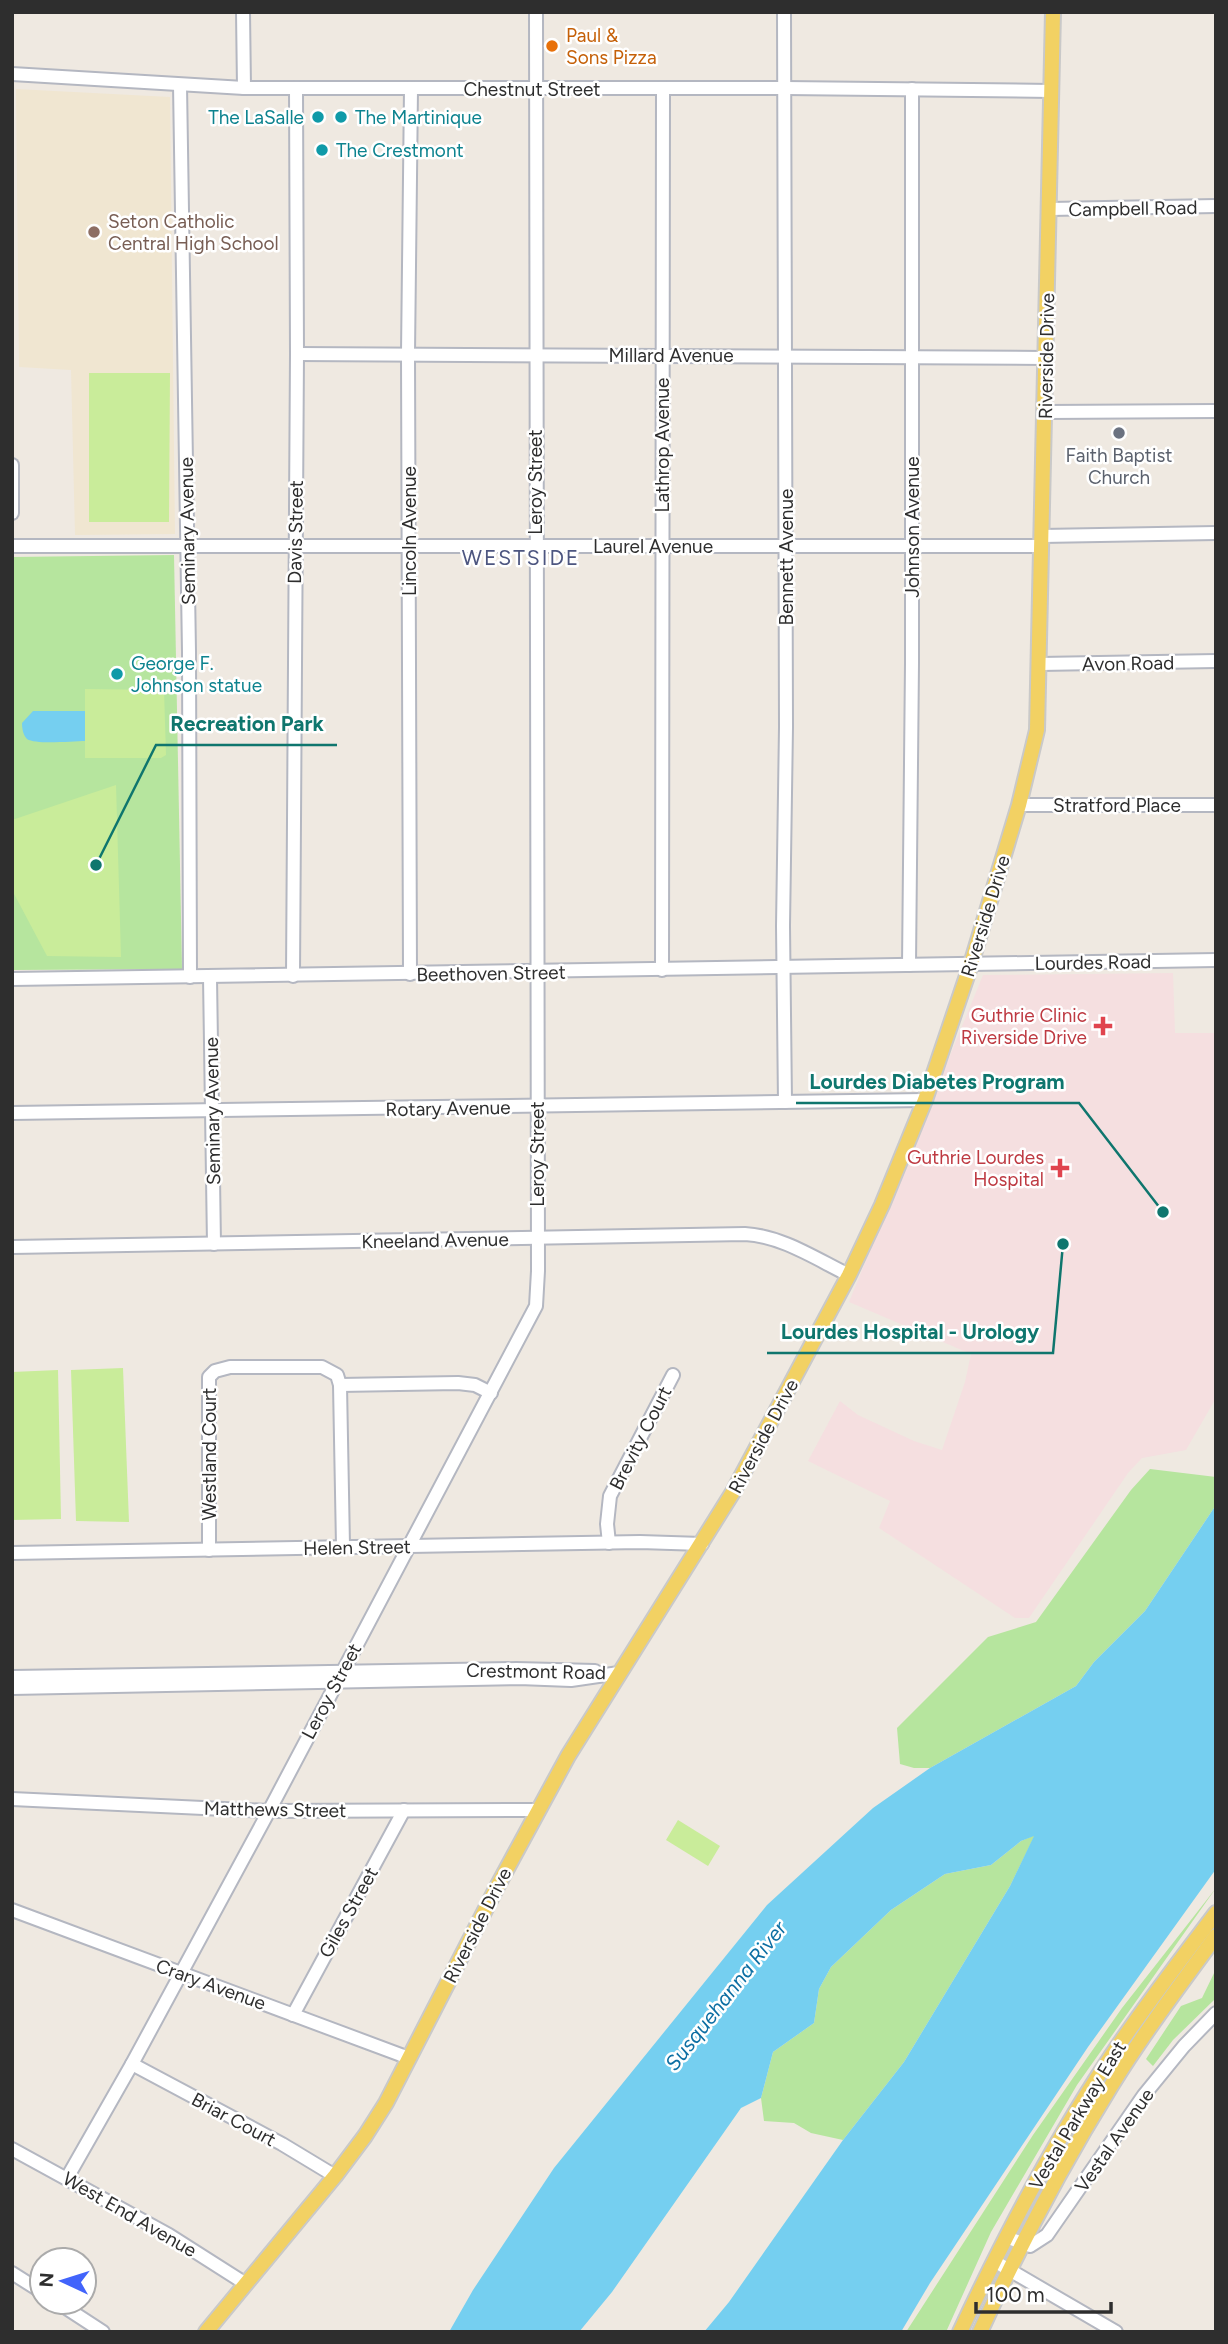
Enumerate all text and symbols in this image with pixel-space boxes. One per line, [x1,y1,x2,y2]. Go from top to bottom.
place label: Paul & Sons Pizza [566,24,657,69]
marker: Paul & Sons Pizza [544,38,560,54]
street label: Chestnut Street [464,78,601,101]
place label: The LaSalle [208,106,304,129]
place label: The Martinique [355,106,482,129]
marker: The LaSalle [310,109,326,125]
marker: The Martinique [333,109,349,125]
place label: The Crestmont [336,139,464,162]
marker: The Crestmont [314,142,330,158]
street label: Campbell Road [1068,196,1198,221]
place label: Seton Catholic Central High School [108,210,279,255]
marker: Seton Catholic Central High School [86,224,102,240]
street label: Riverside Drive [1034,293,1059,419]
street label: Millard Avenue [608,344,734,367]
street label: Lathrop Avenue [651,378,674,512]
marker: Faith Baptist Church [1111,425,1127,441]
street label: Leroy Street [524,429,547,535]
place label: Faith Baptist Church [1066,444,1172,489]
street label: Johnson Avenue [901,456,924,598]
street label: Seminary Avenue [175,457,200,605]
street label: Lincoln Avenue [398,466,421,596]
street label: Davis Street [283,480,308,584]
street label: Bennett Avenue [775,489,798,625]
street label: Laurel Avenue [593,535,713,558]
district label: WESTSIDE [462,545,580,570]
street label: Avon Road [1082,651,1174,676]
place label: George F. Johnson statue [131,652,262,697]
marker: George F. Johnson statue [109,666,125,682]
callout: Recreation Park [156,703,337,745]
text: Recreation Park [170,711,324,736]
street label: Stratford Place [1053,794,1181,817]
street label: Riverside Drive [956,852,1015,980]
street label: Lourdes Road [1034,950,1152,975]
street label: Beethoven Street [416,961,566,986]
place label: Guthrie Clinic Riverside Drive [961,1004,1087,1049]
marker: Guthrie Clinic Riverside Drive [1093,1016,1113,1036]
street label: Seminary Avenue [200,1037,225,1185]
callout: Lourdes Diabetes Program [796,1061,1079,1103]
text: Lourdes Diabetes Program [809,1069,1065,1094]
street label: Rotary Avenue [385,1096,511,1121]
street label: Leroy Street [526,1101,549,1207]
place label: Guthrie Lourdes Hospital [907,1146,1044,1191]
marker: Guthrie Lourdes Hospital [1050,1158,1070,1178]
street label: Kneeland Avenue [361,1228,509,1253]
callout: Lourdes Hospital - Urology [767,1311,1053,1353]
text: Lourdes Hospital - Urology [781,1319,1040,1344]
street label: Riverside Drive [724,1375,803,1497]
street label: Brevity Court [604,1383,676,1494]
street label: Westland Court [198,1387,221,1521]
street label: Helen Street [303,1535,411,1560]
street label: Leroy Street [297,1639,366,1743]
street label: Crestmont Road [466,1659,606,1684]
street label: Matthews Street [204,1797,346,1822]
street label: Giles Street [314,1863,383,1962]
street label: Riverside Drive [439,1864,516,1987]
water label: Susquehanna River [660,1915,792,2075]
street label: Crary Avenue [153,1954,269,2015]
street label: Vestal Parkway East [1024,2037,1131,2194]
street label: Vestal Avenue [1070,2084,1159,2197]
street label: Briar Court [188,2088,280,2151]
street label: West End Avenue [59,2167,201,2262]
north arrow [28,2246,98,2316]
scale bar [976,2270,1111,2314]
text: N [35,2272,59,2288]
text: 100 m [986,2282,1045,2307]

